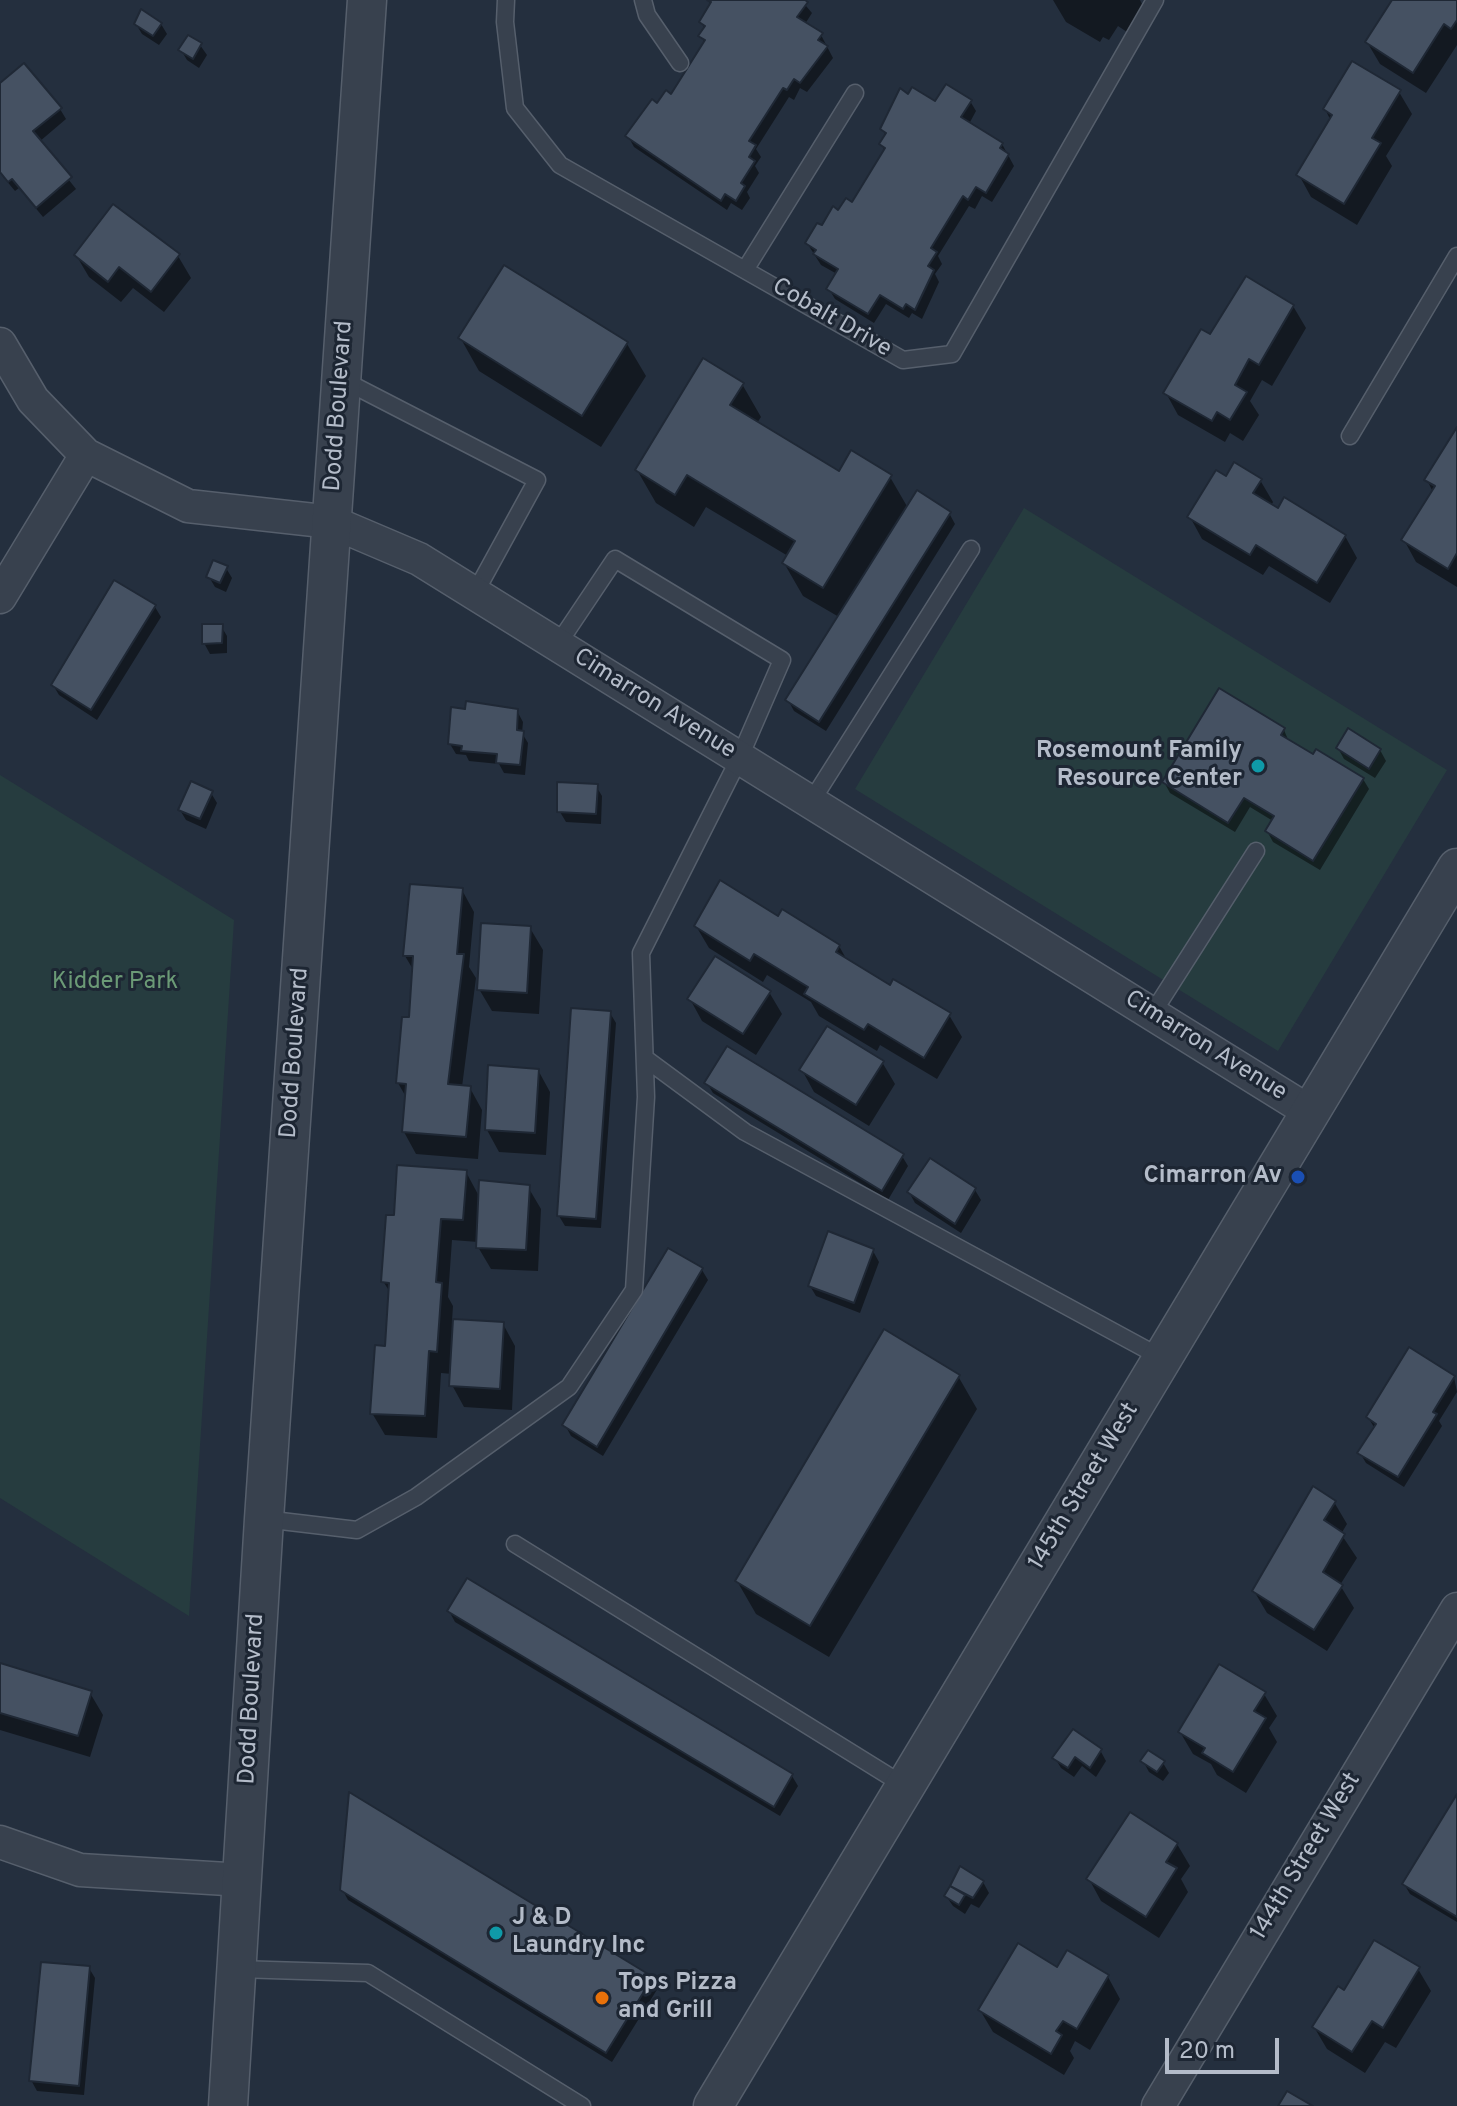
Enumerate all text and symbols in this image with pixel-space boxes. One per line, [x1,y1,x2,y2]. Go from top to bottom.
street label: Cobalt Drive [766,273,896,365]
street label: Dodd Boulevard [320,320,360,492]
street label: Cimarron Avenue [568,644,740,766]
place label: Rosemount Family Resource Center [1036,738,1242,794]
marker: Rosemount Family Resource Center [1249,757,1267,775]
street label: Dodd Boulevard [276,967,316,1139]
park label: Kidder Park [52,969,178,997]
street label: Cimarron Avenue [1119,986,1291,1108]
place label: Cimarron Av [1143,1163,1282,1191]
marker: Cimarron Av [1289,1168,1307,1186]
street label: 145th Street West [1024,1398,1146,1576]
street label: Dodd Boulevard [234,1613,272,1785]
street label: 144th Street West [1246,1768,1368,1946]
place label: J & D Laundry Inc [512,1905,646,1961]
marker: J & D Laundry Inc [487,1924,505,1942]
place label: Tops Pizza and Grill [618,1970,737,2026]
marker: Tops Pizza and Grill [593,1989,611,2007]
scale bar [1169,2022,1283,2072]
text: 20 m [1179,2037,1235,2067]

